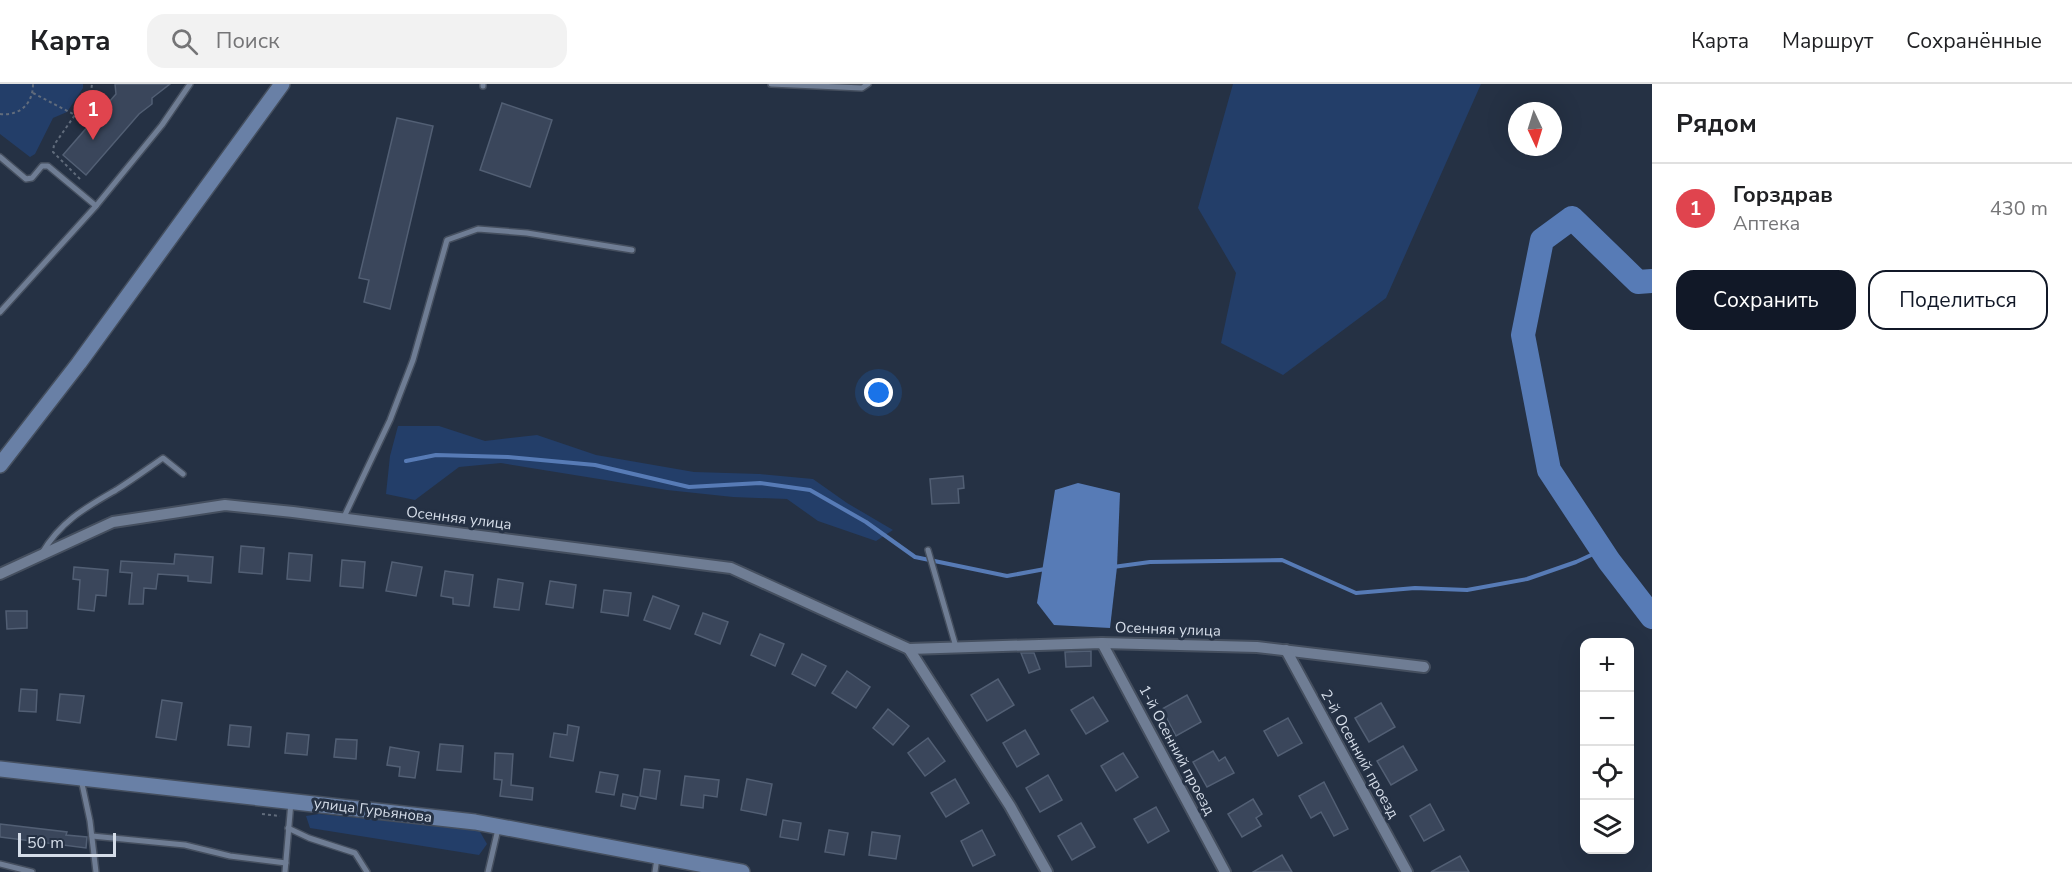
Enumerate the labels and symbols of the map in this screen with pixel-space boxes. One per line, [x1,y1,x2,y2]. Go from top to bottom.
pin: 1 [74,91,112,140]
north arrow [1508,102,1562,156]
your location [864,378,893,407]
street label: Осенняя улица [405,502,513,534]
street label: Осенняя улица [1115,617,1221,641]
street label: 1-й Осенний проезд [1134,682,1220,819]
street label: 2-й Осенний проезд [1316,686,1404,822]
street label: улица Гурьянова [313,793,433,827]
scale bar [18,830,116,858]

